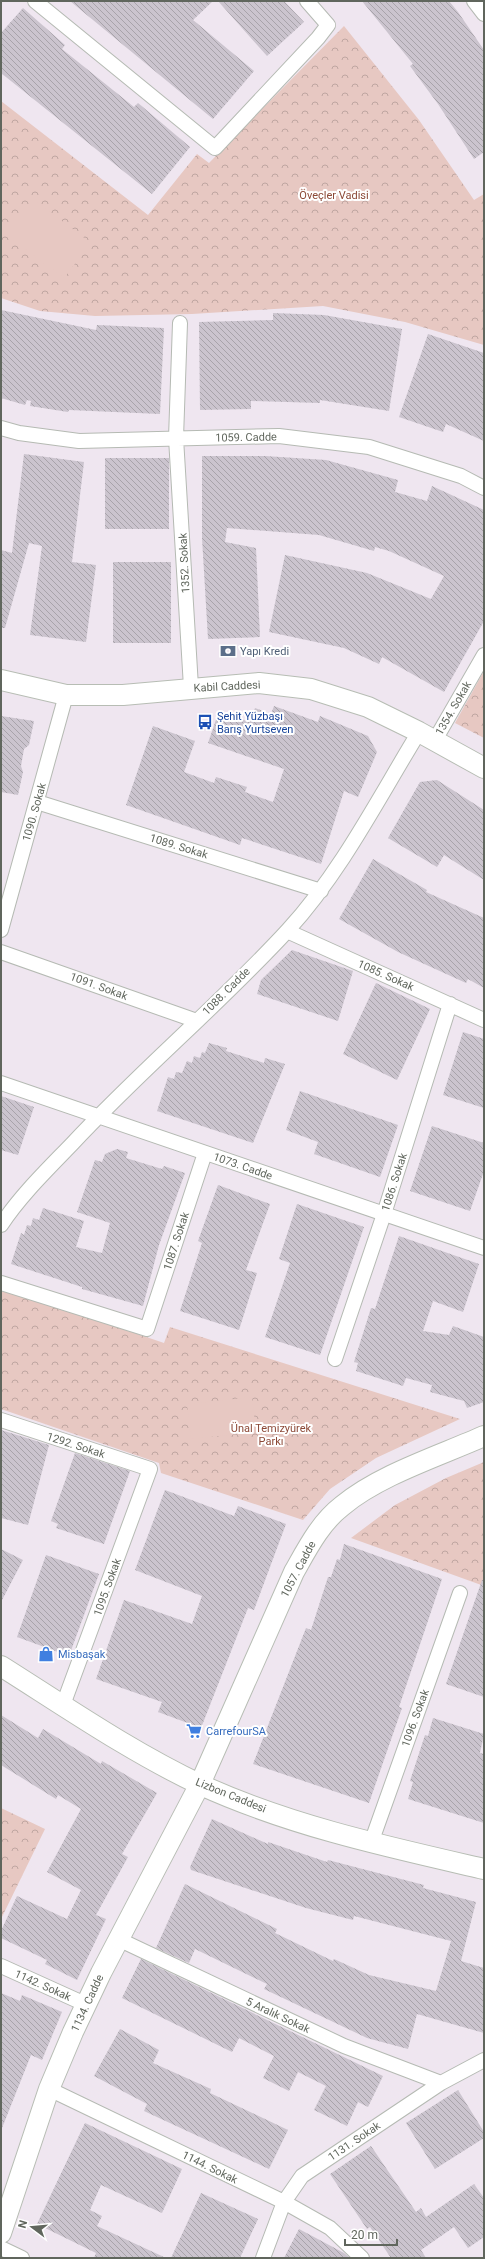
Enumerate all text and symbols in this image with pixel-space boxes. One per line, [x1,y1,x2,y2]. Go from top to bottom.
park label: Öveçler Vadisi [299,189,369,202]
street label: 1059. Cadde [215,430,277,445]
street label: 1352. Sokak [176,532,193,593]
bank icon: Yapı Kredi [219,642,237,660]
place label: Yapı Kredi [240,645,289,658]
street label: Kabil Caddesi [193,678,261,695]
street label: 1354. Sokak [433,679,474,738]
place label: Şehit Yüzbaşı Barış Yurtseven [217,710,293,736]
bus stop icon: Şehit Yüzbaşı Barış Yurtseven [196,713,214,731]
street label: 1090. Sokak [20,781,49,843]
street label: 1089. Sokak [148,831,210,862]
street label: 1085. Sokak [356,957,416,994]
street label: 1088. Cadde [200,965,253,1018]
street label: 1091. Sokak [68,970,130,1003]
street label: 1073. Cadde [212,1150,274,1183]
street label: 1086. Sokak [379,1151,410,1213]
street label: 1087. Sokak [161,1210,192,1272]
park label: Ünal Temizyürek Parkı [231,1422,312,1448]
street label: 1292. Sokak [45,1430,107,1461]
street label: 1057. Cadde [278,1539,319,1600]
street label: 1095. Sokak [91,1556,124,1618]
shop icon: Misbaşak [37,1645,55,1663]
place label: Misbaşak [58,1648,106,1661]
street label: 1096. Sokak [399,1687,432,1749]
supermarket icon: CarrefourSA [185,1722,203,1740]
place label: CarrefourSA [206,1725,267,1738]
street label: Lizbon Caddesi [194,1775,268,1816]
street label: 1142. Sokak [13,1967,73,2004]
street label: 1134. Cadde [69,1972,106,2034]
street label: 5 Aralık Sokak [244,1995,312,2036]
street label: 1131. Sokak [326,2119,383,2164]
street label: 1144. Sokak [180,2148,240,2187]
north arrow [12,2207,52,2247]
text: N [16,2219,30,2230]
scale bar [345,2221,397,2247]
text: 20 m [351,2228,378,2242]

